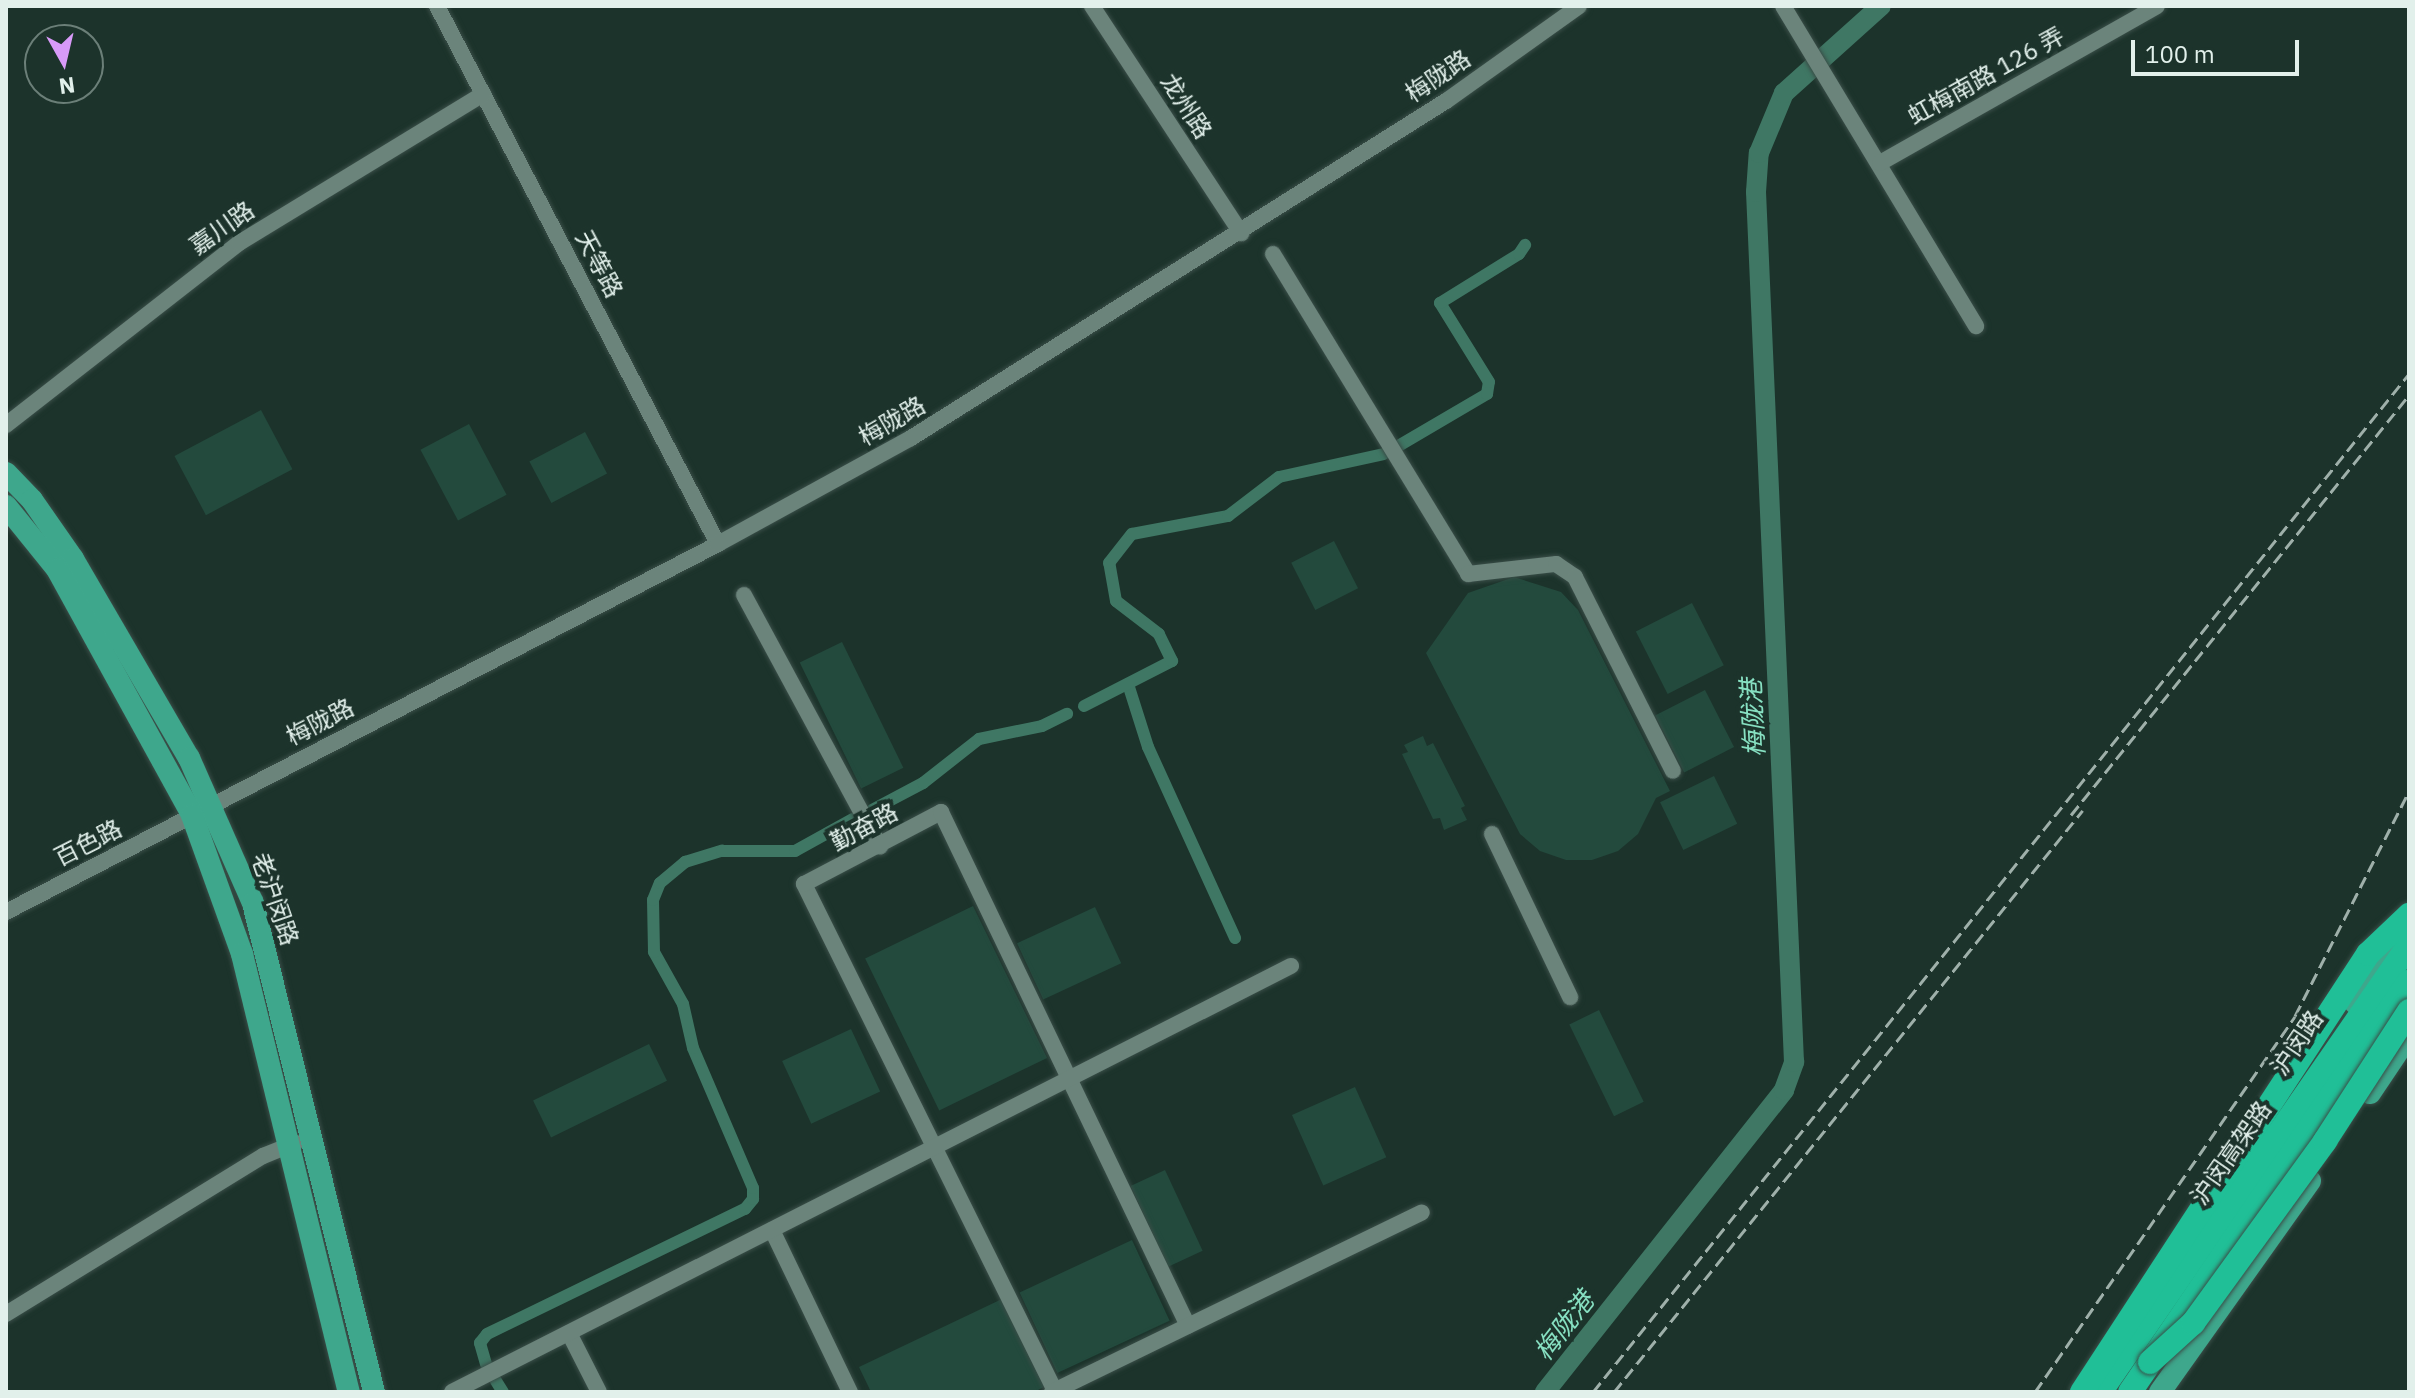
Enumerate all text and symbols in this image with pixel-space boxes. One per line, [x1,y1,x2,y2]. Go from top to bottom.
street label: 虹梅南路 126 弄 [1903,21,2069,131]
north arrow [24,24,104,104]
scale bar [2135,24,2303,74]
text: 100 m [2145,38,2215,70]
street label: 梅陇路 [1400,44,1476,108]
street label: 龙州路 [1154,68,1218,144]
text: N [57,71,77,102]
street label: 嘉川路 [184,196,260,260]
street label: 天等路 [569,225,629,303]
street label: 梅陇路 [854,391,930,451]
water label: 梅陇港 [1735,678,1771,758]
street label: 梅陇路 [281,693,359,751]
street label: 勤奋路 [825,797,903,857]
street label: 百色路 [49,814,127,872]
street label: 老沪闵路 [246,849,304,949]
street label: 沪闵路 [2265,1005,2329,1081]
street label: 沪闵高架路 [2185,1096,2277,1210]
water label: 梅陇港 [1528,1286,1600,1366]

